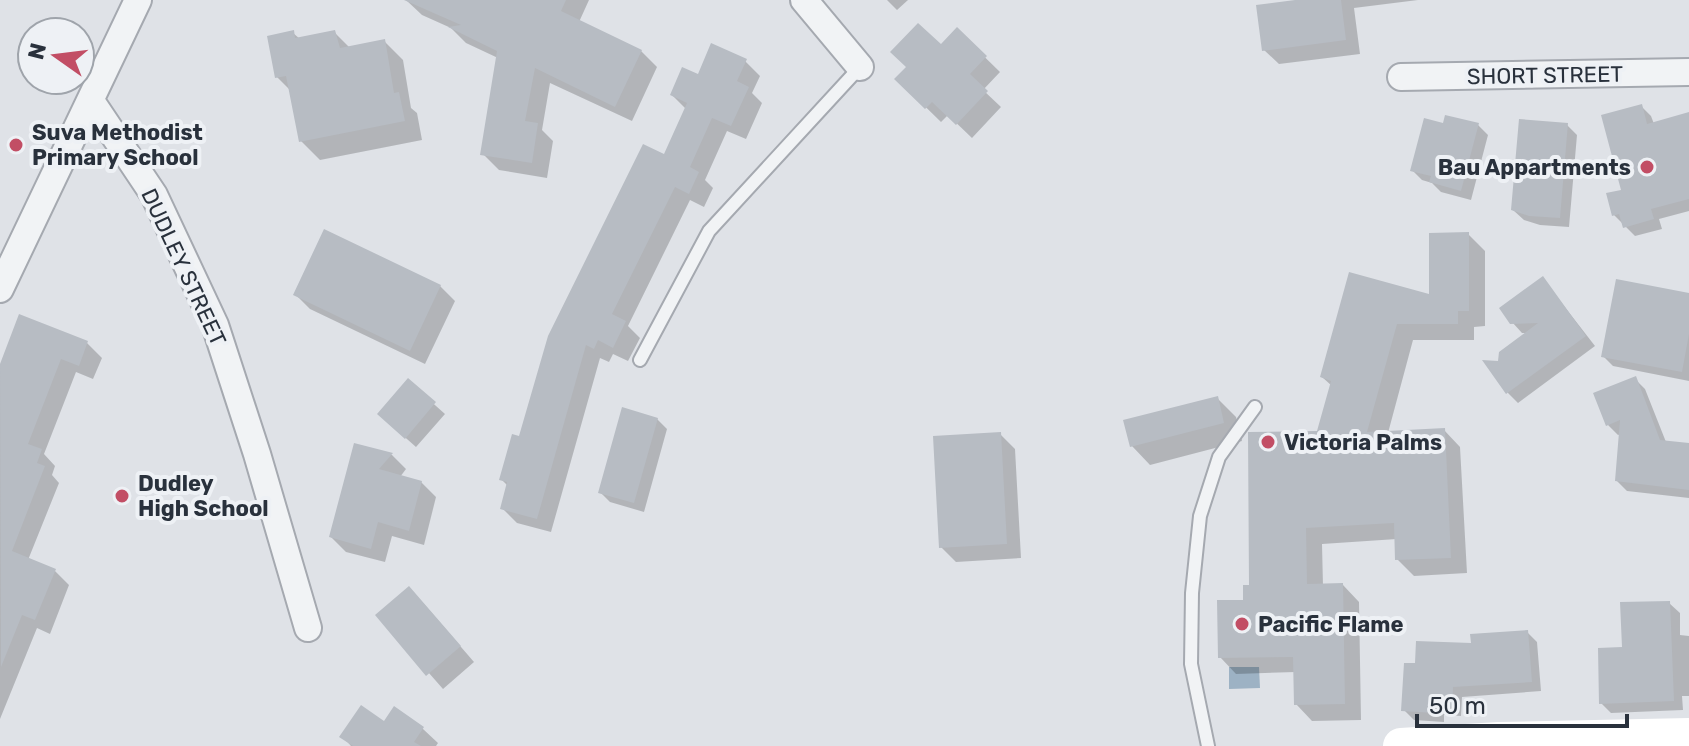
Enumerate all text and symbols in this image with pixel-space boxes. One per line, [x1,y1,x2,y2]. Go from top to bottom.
north arrow [16,16,96,96]
text: N [22,40,52,62]
street label: SHORT STREET [1467,61,1624,90]
place label: Suva Methodist Primary School [32,119,203,171]
marker: Suva Methodist Primary School [7,136,25,154]
place label: Bau Appartments [1438,154,1631,181]
marker: Bau Appartments [1638,158,1656,176]
street label: DUDLEY STREET [135,184,232,350]
place label: Victoria Palms [1284,429,1442,456]
marker: Victoria Palms [1259,433,1277,451]
place label: Dudley High School [138,470,269,522]
marker: Dudley High School [113,487,131,505]
place label: Pacific Flame [1258,611,1404,638]
marker: Pacific Flame [1233,615,1251,633]
scale bar [1417,678,1627,728]
text: 50 m [1429,692,1486,720]

